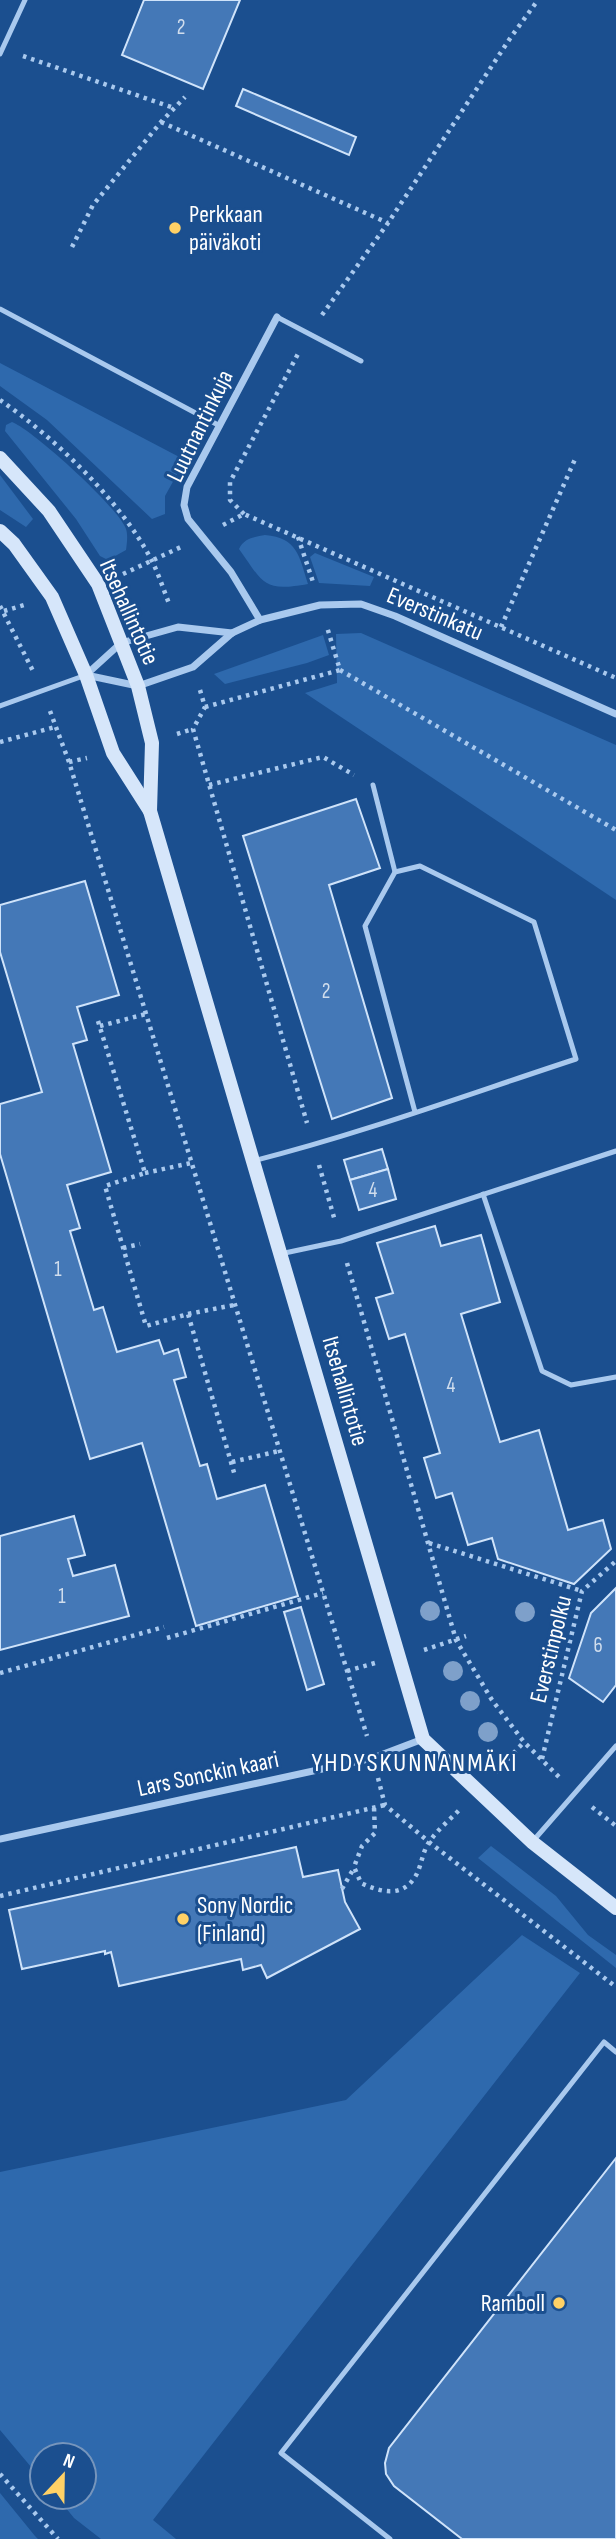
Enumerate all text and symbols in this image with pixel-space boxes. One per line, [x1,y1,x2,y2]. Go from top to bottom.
house number: 2 [177,15,185,40]
place label: Perkkaan päiväkoti [189,200,263,257]
marker: Perkkaan päiväkoti [167,220,183,236]
street label: Luutnantinkuja [160,365,240,487]
street label: Itsehallintotie [93,555,165,669]
street label: Everstinkatu [383,581,487,647]
house number: 2 [322,979,330,1004]
house number: 4 [369,1178,378,1203]
house number: 1 [54,1257,62,1282]
street label: Itsehallintotie [316,1333,374,1449]
house number: 4 [447,1373,456,1398]
house number: 1 [58,1584,66,1609]
street label: Everstinpolku [524,1592,578,1706]
house number: 6 [593,1633,603,1658]
street label: Lars Sonckin kaari [135,1745,281,1803]
district label: YHDYSKUNNANMÄKI [311,1748,519,1779]
place label: Sony Nordic (Finland) [197,1891,293,1948]
marker: Sony Nordic (Finland) [175,1911,191,1927]
place label: Ramboll [481,2289,545,2318]
marker: Ramboll [551,2295,567,2311]
north arrow [28,2441,98,2511]
text: N [60,2449,78,2474]

